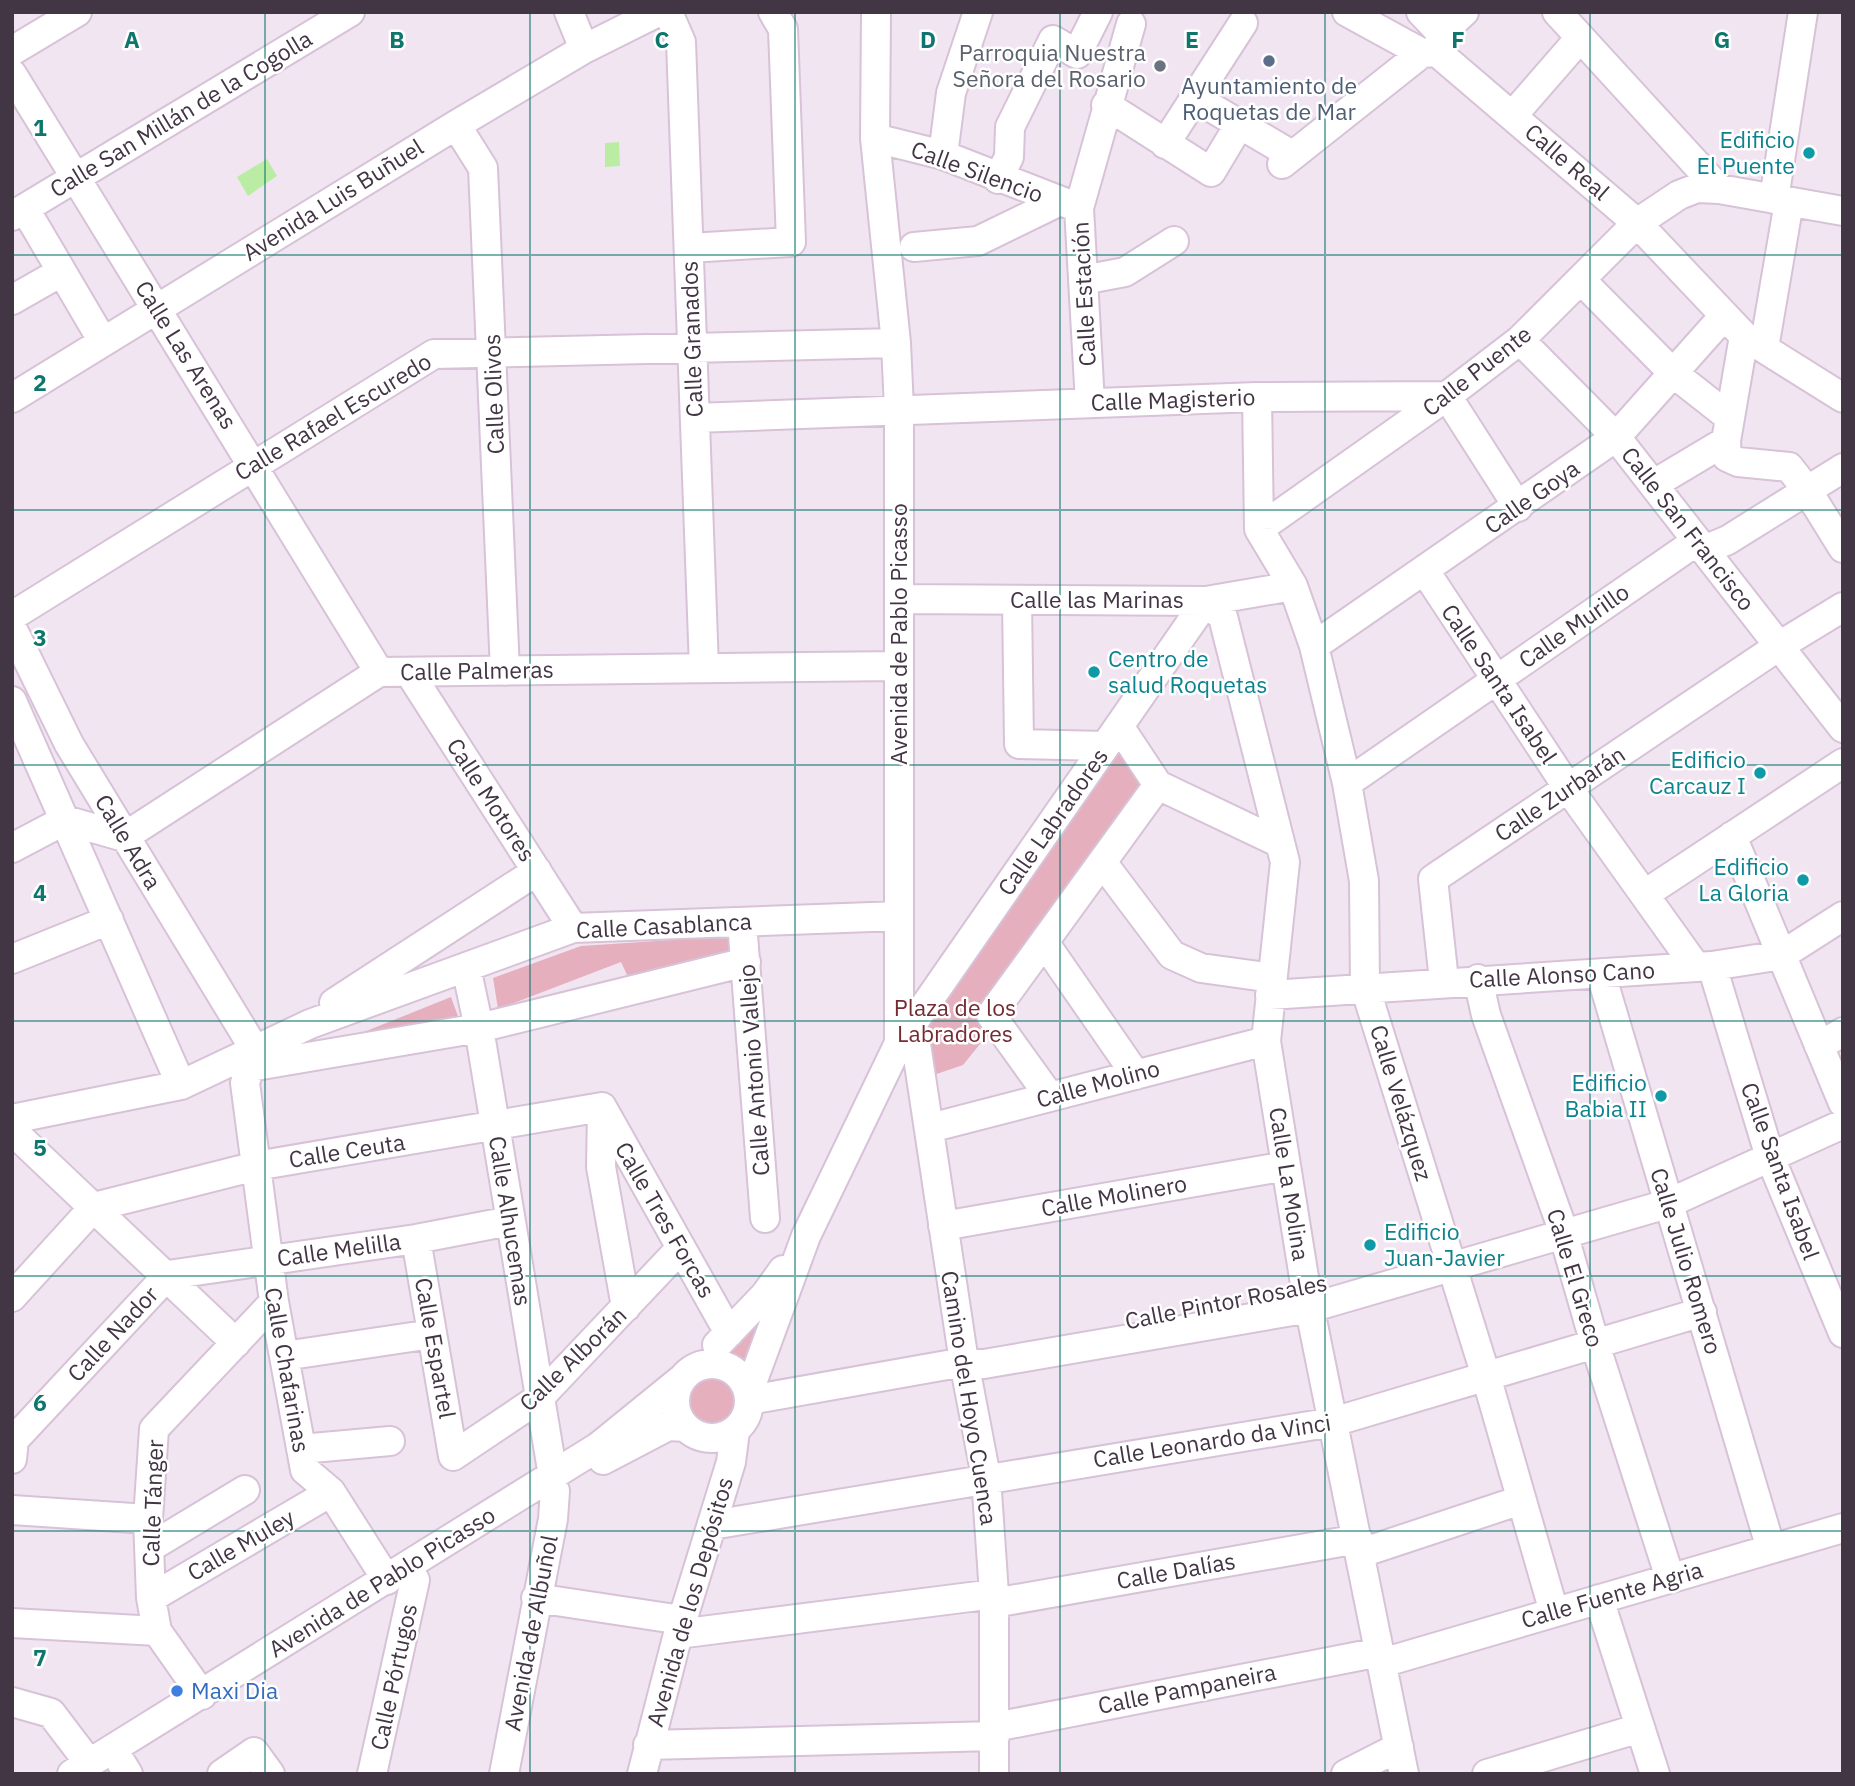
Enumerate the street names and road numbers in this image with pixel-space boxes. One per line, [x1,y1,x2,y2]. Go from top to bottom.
street label: Calle San Millán de la Cogolla [44,23,317,203]
street label: Calle Real [1519,116,1616,206]
street label: Avenida Luis Buñuel [236,131,429,267]
street label: Calle Silencio [907,133,1047,209]
street label: Calle Estación [1064,221,1102,367]
street label: Calle Granados [673,260,709,418]
street label: Calle Las Arenas [129,275,245,434]
street label: Calle Puente [1416,318,1537,422]
street label: Calle Olivos [476,333,510,455]
street label: Calle Rafael Escuredo [229,346,436,487]
street label: Calle Magisterio [1090,381,1256,417]
street label: Calle San Francisco [1615,440,1762,616]
street label: Calle Goya [1478,453,1585,540]
street label: Avenida de Pablo Picasso [883,503,913,765]
street label: Calle Murillo [1512,576,1635,674]
street label: Calle las Marinas [1010,584,1184,614]
street label: Calle Santa Isabel [1435,598,1564,769]
street label: Calle Palmeras [400,654,554,686]
street label: Calle Motores [441,732,543,867]
street label: Calle Zurbarán [1488,738,1630,848]
street label: Calle Labradores [990,742,1114,901]
street label: Calle Adra [89,788,169,895]
street label: Calle Casablanca [575,905,753,945]
street label: Calle Alonso Cano [1468,954,1656,994]
street label: Calle Antonio Vallejo [731,963,775,1177]
street label: Calle Velázquez [1364,1021,1440,1184]
street label: Calle Molino [1033,1052,1163,1114]
street label: Calle Santa Isabel [1735,1078,1827,1263]
street label: Calle La Molina [1263,1105,1317,1263]
street label: Calle Ceuta [287,1126,407,1174]
street label: Calle Alhucemas [483,1134,539,1308]
street label: Calle Tres Forcas [609,1136,723,1303]
street label: Calle Julio Romero [1644,1164,1730,1358]
street label: Calle Molinero [1039,1167,1189,1223]
street label: Calle El Greco [1541,1205,1611,1351]
street label: Calle Melilla [275,1225,403,1273]
street label: Calle Pintor Rosales [1122,1267,1329,1335]
street label: Camino del Hoyo Cuenca [935,1269,1005,1527]
street label: Calle Espartel [409,1275,463,1421]
street label: Calle Nador [60,1279,165,1388]
street label: Calle Chafarinas [259,1285,317,1455]
street label: Calle Alborán [512,1300,632,1417]
street label: Calle Leonardo da Vinci [1091,1406,1333,1474]
street label: Calle Tánger [135,1438,169,1567]
street label: Avenida de los Depósitos [639,1473,739,1730]
street label: Avenida de Pablo Picasso [262,1499,500,1663]
street label: Calle Muley [181,1501,300,1587]
street label: Avenida de Albuñol [496,1532,564,1733]
street label: Calle Dalías [1114,1545,1238,1595]
street label: Calle Fuente Agria [1517,1554,1706,1634]
street label: Calle Pórtugos [363,1601,423,1753]
street label: Calle Pampaneira [1095,1656,1278,1720]

